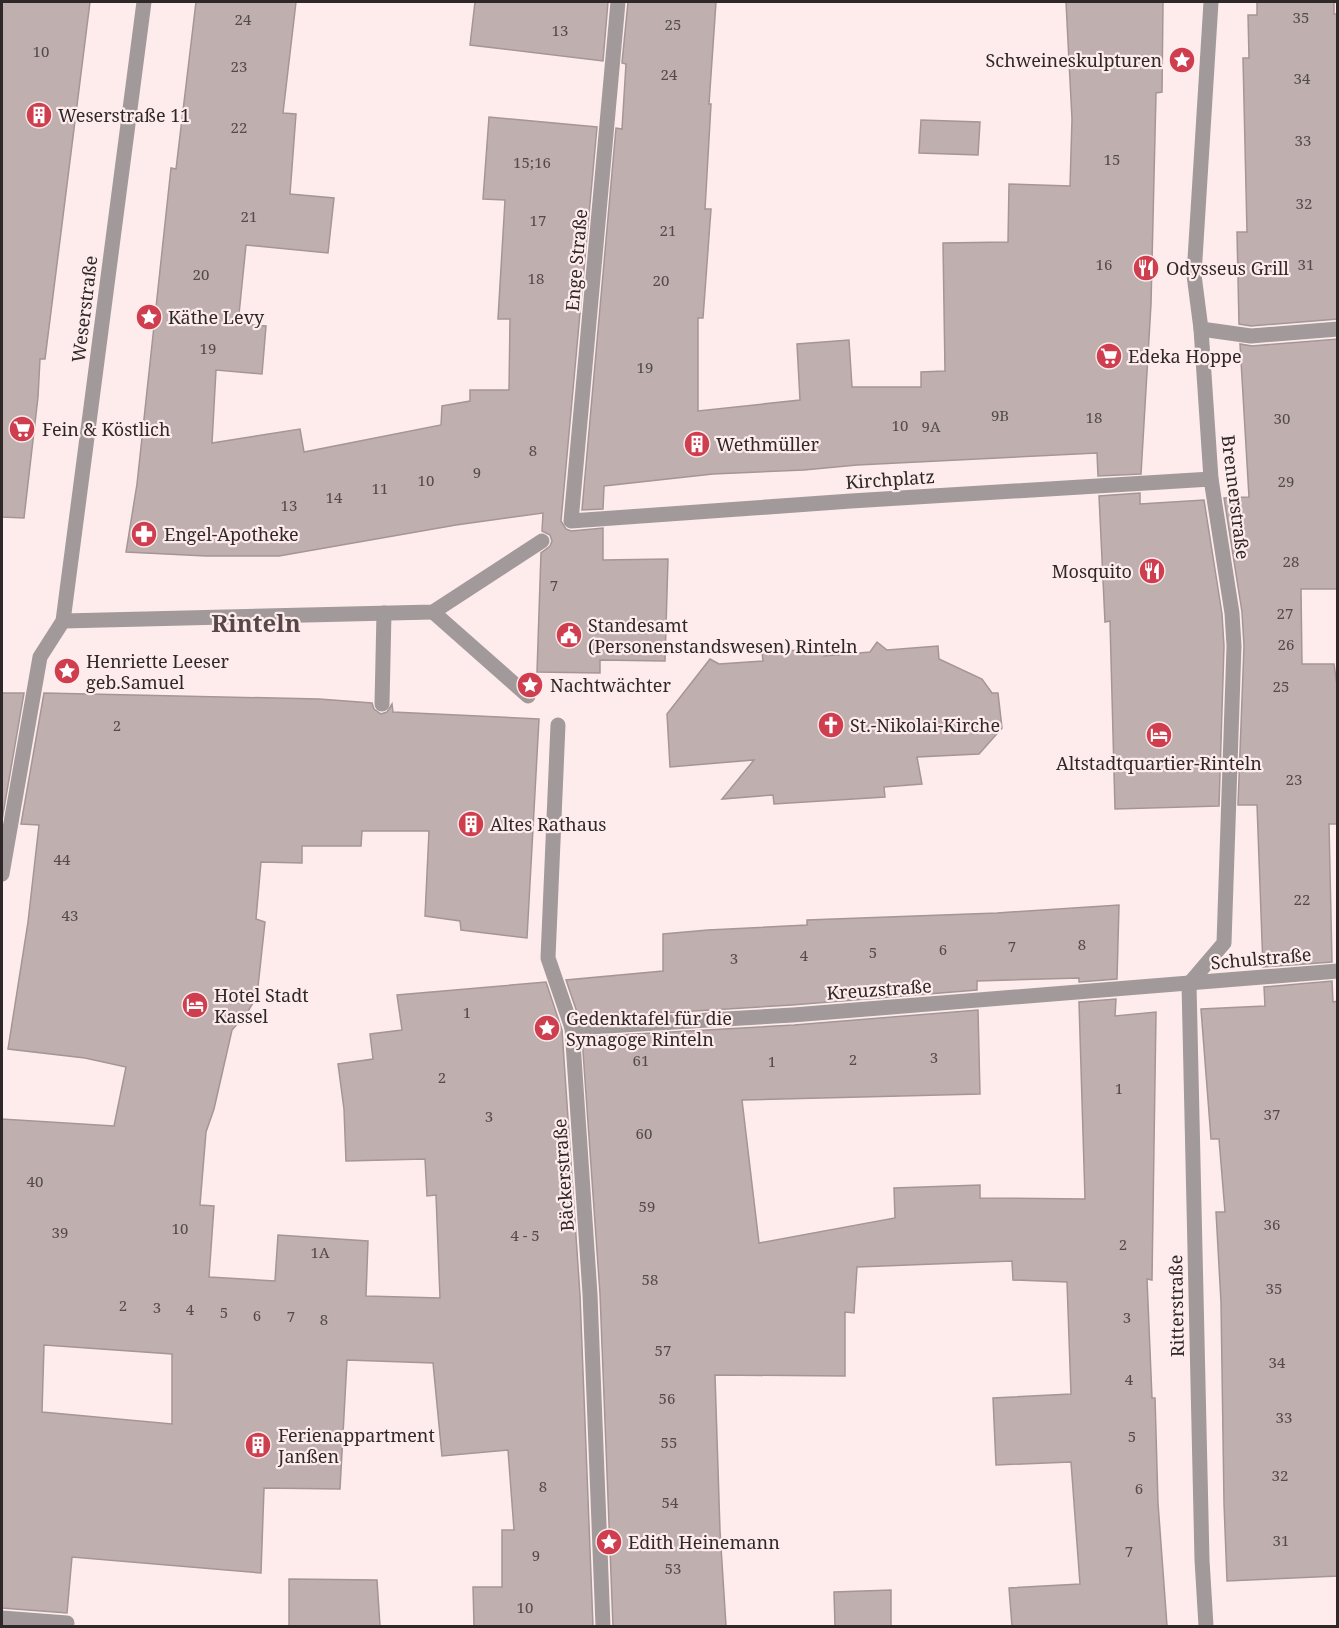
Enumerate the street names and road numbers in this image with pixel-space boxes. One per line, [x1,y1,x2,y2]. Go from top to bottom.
street label: Enge Straße [560,208,592,312]
street label: Weserstraße [66,254,102,364]
street label: Brennerstraße [1216,433,1256,561]
street label: Kirchplatz [845,464,935,494]
street label: Schulstraße [1210,942,1312,974]
street label: Kreuzstraße [826,973,932,1005]
street label: Bäckerstraße [547,1118,579,1232]
street label: Ritterstraße [1163,1255,1189,1357]

